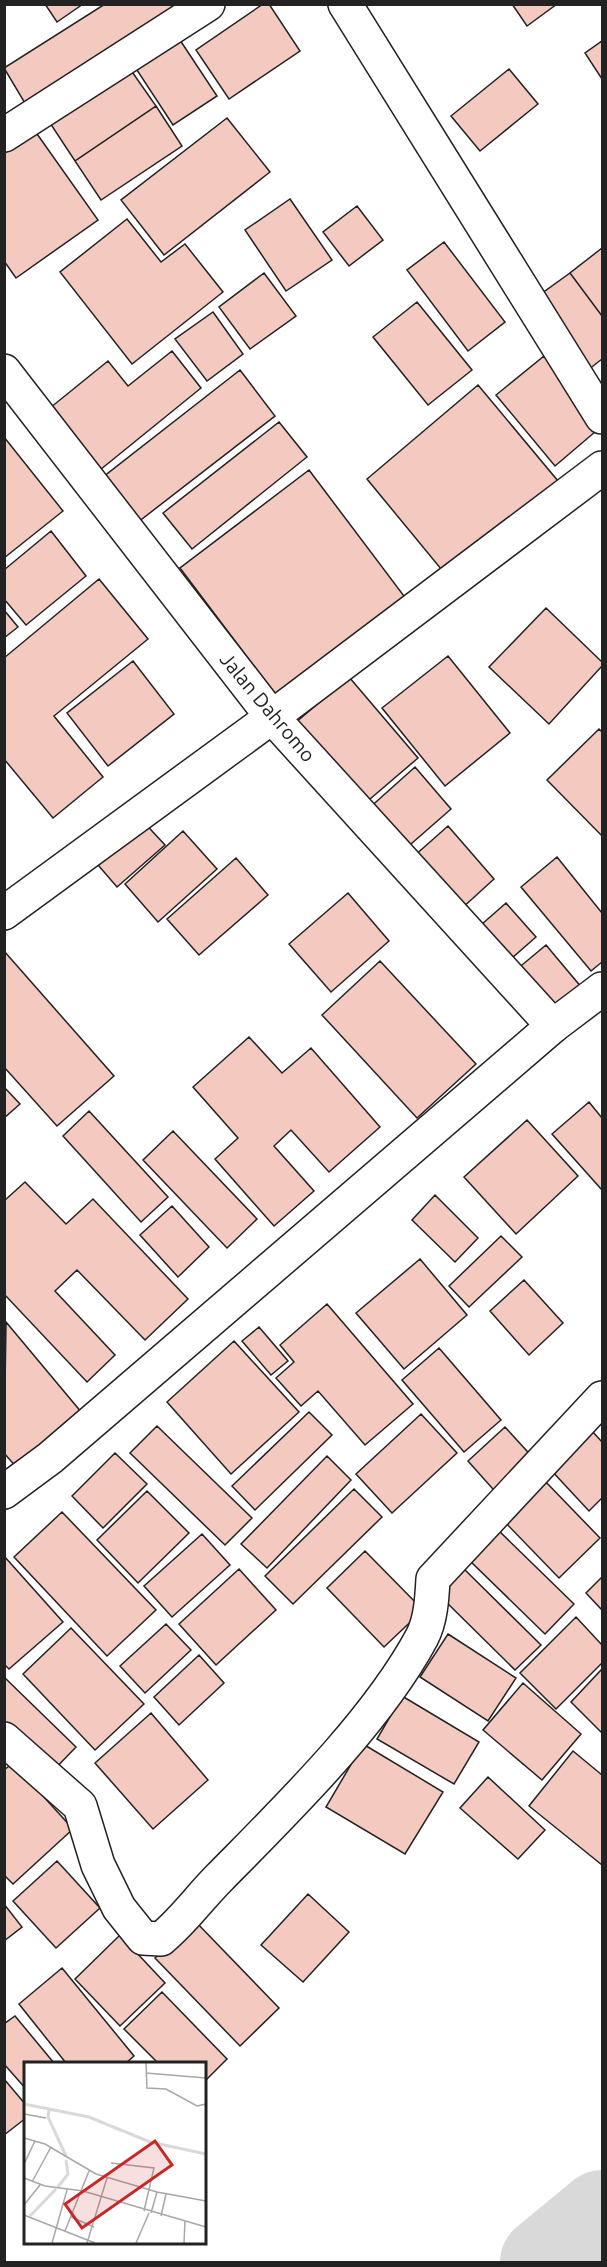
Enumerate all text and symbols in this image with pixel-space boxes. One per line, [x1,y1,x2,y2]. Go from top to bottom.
street label: Jalan Dahromo [216,648,320,766]
inset map [24,2062,206,2243]

